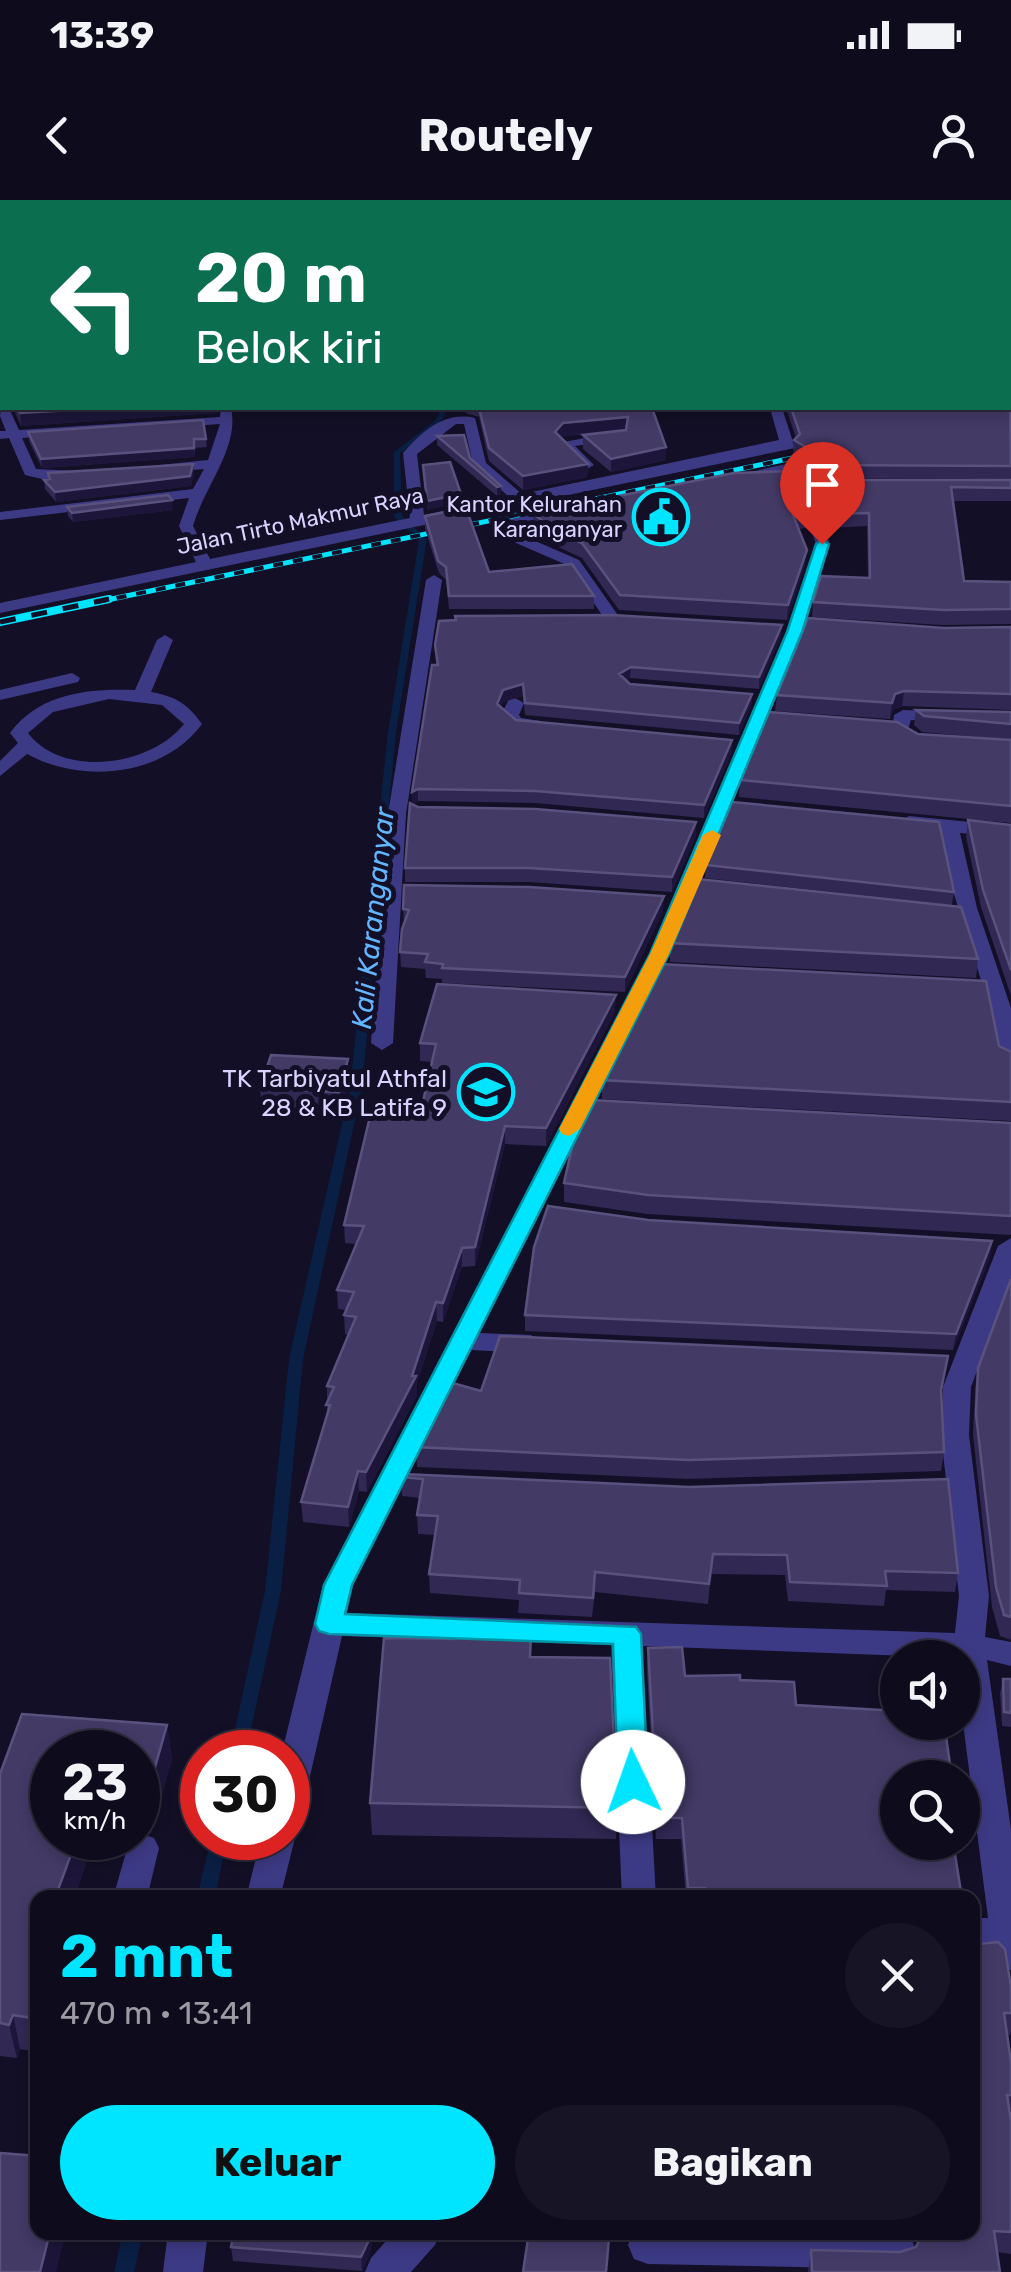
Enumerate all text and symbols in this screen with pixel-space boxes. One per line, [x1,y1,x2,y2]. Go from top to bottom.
text: 13:39 [50,12,154,58]
icon: back [30,108,85,163]
icon: person [926,108,981,163]
text: Routely [418,109,593,162]
text: 20 m [195,237,367,320]
icon: left [30,240,160,370]
text: Belok kiri [195,321,383,374]
pin [780,442,865,545]
icon: arrive [795,457,850,512]
street label: Jalan Tirto Makmur Raya [174,482,426,560]
public building icon: Kantor Kelurahan Karanganyar [631,487,691,547]
place label: Kantor Kelurahan Karanganyar [446,491,623,543]
water label: Kali Karanganyar [345,804,401,1030]
school or university icon: TK Tarbiyatul Athfal 28 & KB Latifa 9 [456,1062,516,1122]
place label: TK Tarbiyatul Athfal 28 & KB Latifa 9 [222,1064,447,1122]
map controls [880,1640,980,1860]
button: sound [880,1640,980,1740]
speed limit sign: 30 [180,1730,310,1860]
position arrow [581,1730,685,1834]
text: 23 [62,1753,128,1813]
button: search [880,1760,980,1860]
text: km/h [64,1806,126,1835]
text: 2 mnt [60,1921,233,1992]
button: close [845,1923,950,2028]
text: 470 m · 13:41 [60,1994,253,2032]
button: Keluar [60,2105,495,2220]
button: Bagikan [515,2105,950,2220]

